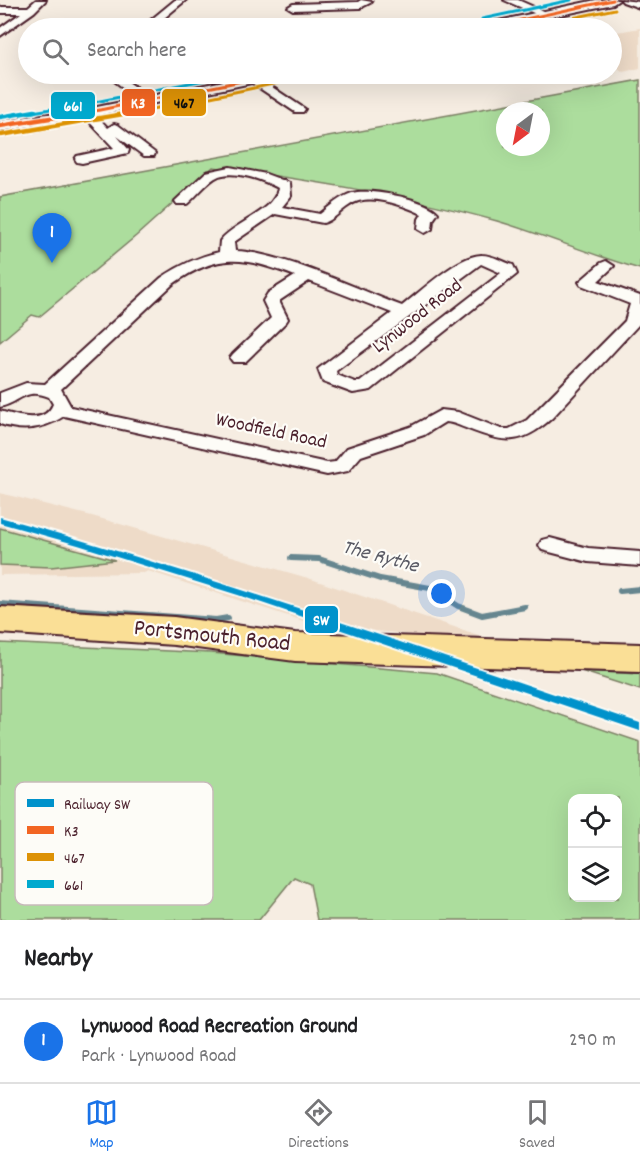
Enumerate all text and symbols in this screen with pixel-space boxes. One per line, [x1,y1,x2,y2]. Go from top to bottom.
search box [18,18,622,84]
icon: search [39,35,72,68]
text: Search here [87,36,186,67]
line badge: K3 [121,88,156,117]
line badge: 467 [161,88,207,117]
line badge: 661 [50,91,96,120]
text: K3 [131,93,145,116]
text: 467 [174,93,194,116]
text: 661 [63,96,83,119]
north arrow [496,102,550,156]
pin: 1 [32,214,72,263]
street label: Lynwood Road [367,273,469,361]
street label: Woodfield Road [213,407,329,457]
water label: The Rythe [339,533,423,583]
your location [427,579,456,608]
line badge: SW [304,605,339,634]
text: SW [313,610,330,633]
street label: Portsmouth Road [132,612,292,662]
legend [15,782,213,905]
text: Railway SW [64,794,131,817]
map controls [568,794,622,902]
button: locate [568,794,622,848]
text: K3 [64,821,79,844]
text: 467 [64,848,85,871]
button: layers [568,848,622,902]
text: 661 [64,875,83,898]
text: Nearby [24,941,92,978]
text: Lynwood Road Recreation Ground [81,1012,358,1043]
text: 1 [41,1027,46,1055]
text: 290 m [569,1027,616,1055]
text: Park · Lynwood Road [81,1043,236,1071]
tab: Map [85,1096,118,1155]
tab: Directions [288,1096,349,1155]
tab: Saved [519,1096,555,1155]

